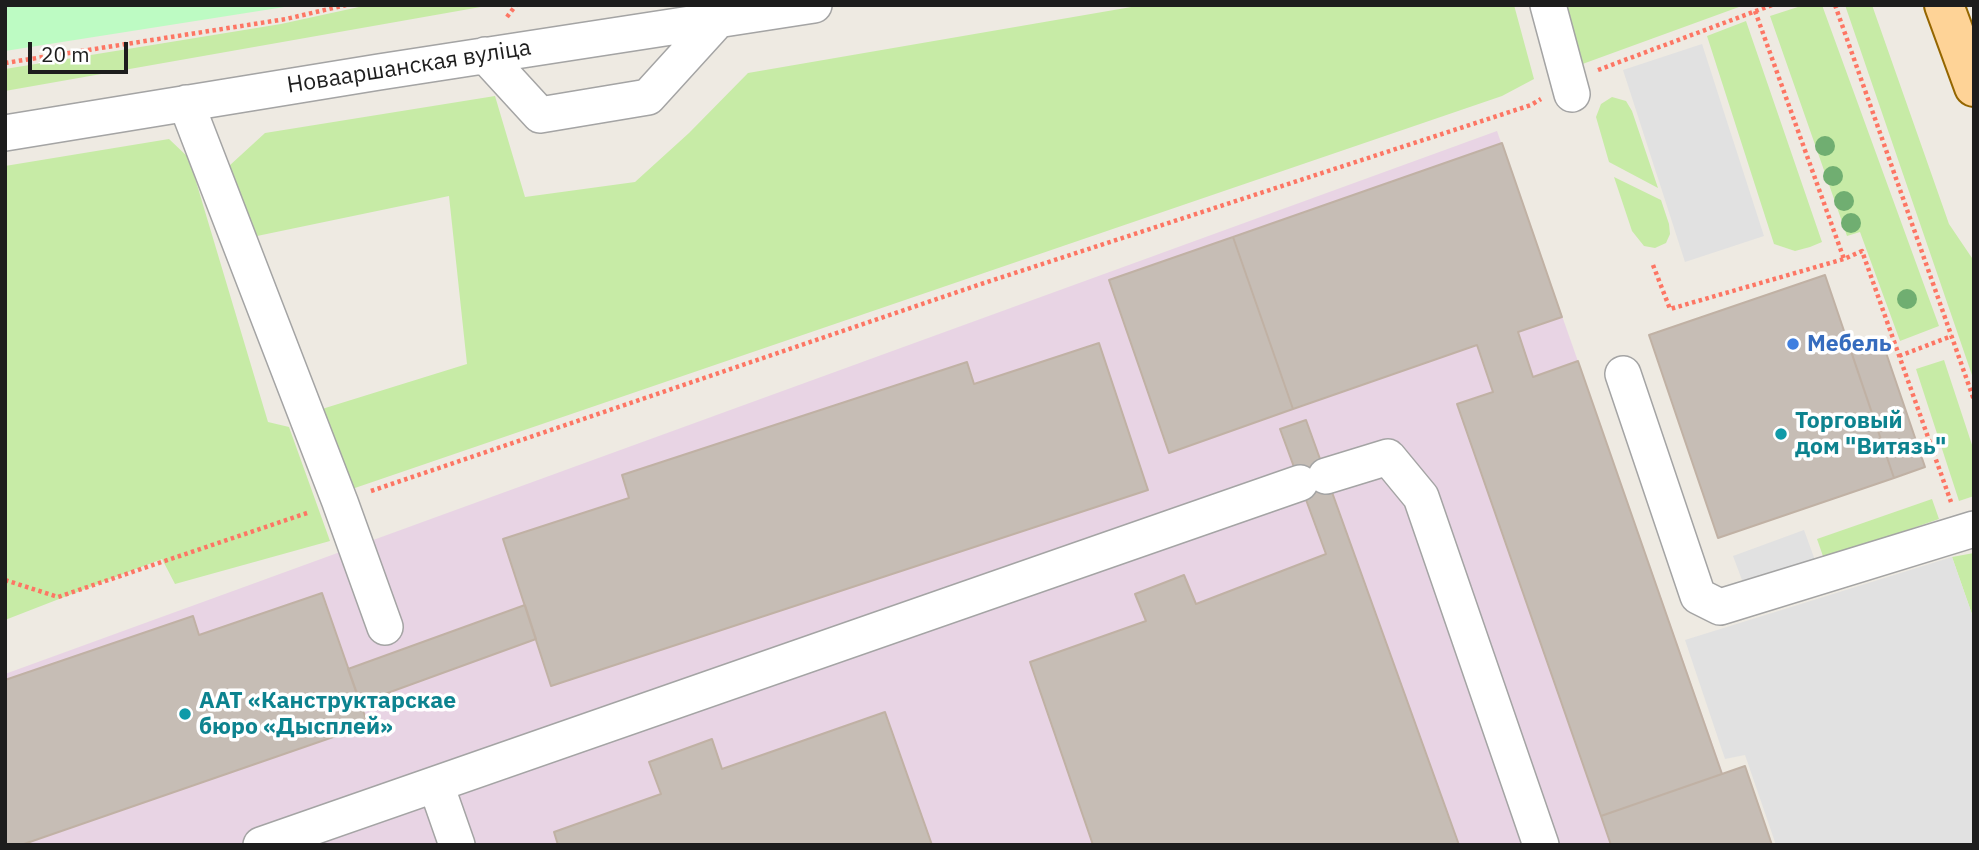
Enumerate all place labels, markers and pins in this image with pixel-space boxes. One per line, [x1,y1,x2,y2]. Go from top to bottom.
place label: Мебель [1807,330,1892,358]
marker: Мебель [1785,336,1801,352]
place label: Торговый дом "Витязь" [1795,407,1946,461]
marker: Торговый дом "Витязь" [1773,426,1789,442]
place label: ААТ «Канструктарскае бюро «Дысплей» [199,687,456,741]
marker: ААТ «Канструктарскае бюро «Дысплей» [177,706,193,722]

